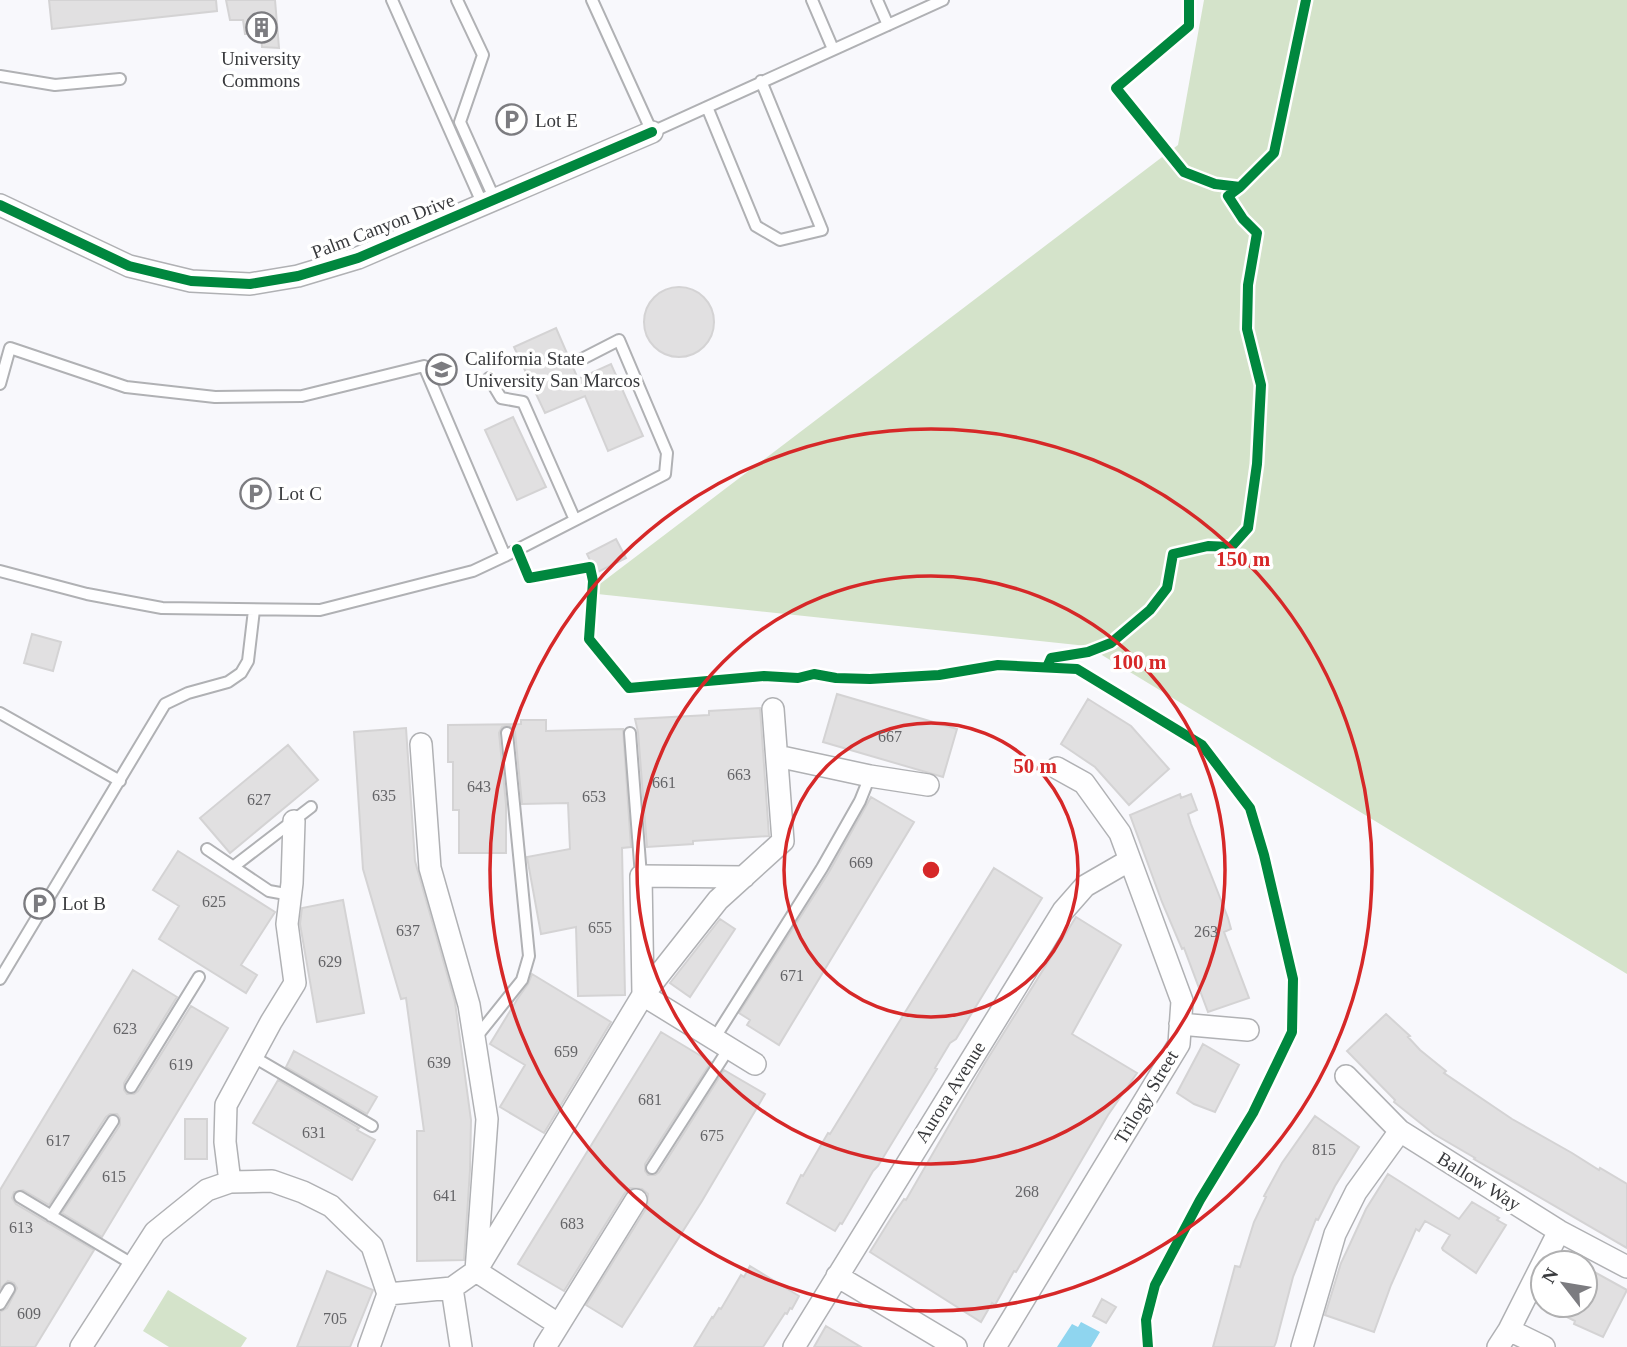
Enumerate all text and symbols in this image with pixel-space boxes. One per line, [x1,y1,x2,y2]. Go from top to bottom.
building icon: University Commons [244,10,278,44]
place label: University Commons [221,48,302,91]
parking icon: Lot E [495,103,529,137]
place label: Lot E [535,110,578,131]
street label: Palm Canyon Drive [309,189,457,263]
place label: California State University San Marcos [465,348,640,391]
school or university icon: California State University San Marcos [425,352,459,386]
parking icon: Lot C [238,476,272,510]
place label: Lot C [278,483,322,504]
text: 150 m [1216,547,1271,571]
text: 100 m [1112,650,1167,674]
house number: 667 [878,728,902,745]
text: 50 m [1013,754,1057,778]
house number: 663 [727,766,751,783]
house number: 661 [652,774,676,791]
house number: 643 [467,778,491,795]
house number: 635 [372,787,396,804]
house number: 653 [582,788,606,805]
house number: 627 [247,791,271,808]
house number: 669 [849,854,873,871]
centre of rings [919,858,943,882]
parking icon: Lot B [22,886,56,920]
place label: Lot B [62,893,106,914]
house number: 625 [202,893,226,910]
house number: 655 [588,919,612,936]
house number: 637 [396,922,420,939]
house number: 263 [1194,923,1218,940]
house number: 629 [318,953,342,970]
house number: 671 [780,967,804,984]
house number: 623 [113,1020,137,1037]
street label: Aurora Avenue [911,1038,989,1146]
house number: 659 [554,1043,578,1060]
street label: Trilogy Street [1110,1046,1183,1148]
house number: 639 [427,1054,451,1071]
house number: 619 [169,1056,193,1073]
house number: 681 [638,1091,662,1108]
house number: 631 [302,1124,326,1141]
house number: 675 [700,1127,724,1144]
house number: 617 [46,1132,70,1149]
house number: 815 [1312,1141,1336,1158]
street label: Ballow Way [1434,1147,1525,1215]
house number: 615 [102,1168,126,1185]
house number: 268 [1015,1183,1039,1200]
house number: 641 [433,1187,457,1204]
house number: 683 [560,1215,584,1232]
house number: 613 [9,1219,33,1236]
north arrow [1529,1249,1599,1319]
text: N [1537,1264,1563,1287]
house number: 609 [17,1305,41,1322]
house number: 705 [323,1310,347,1327]

